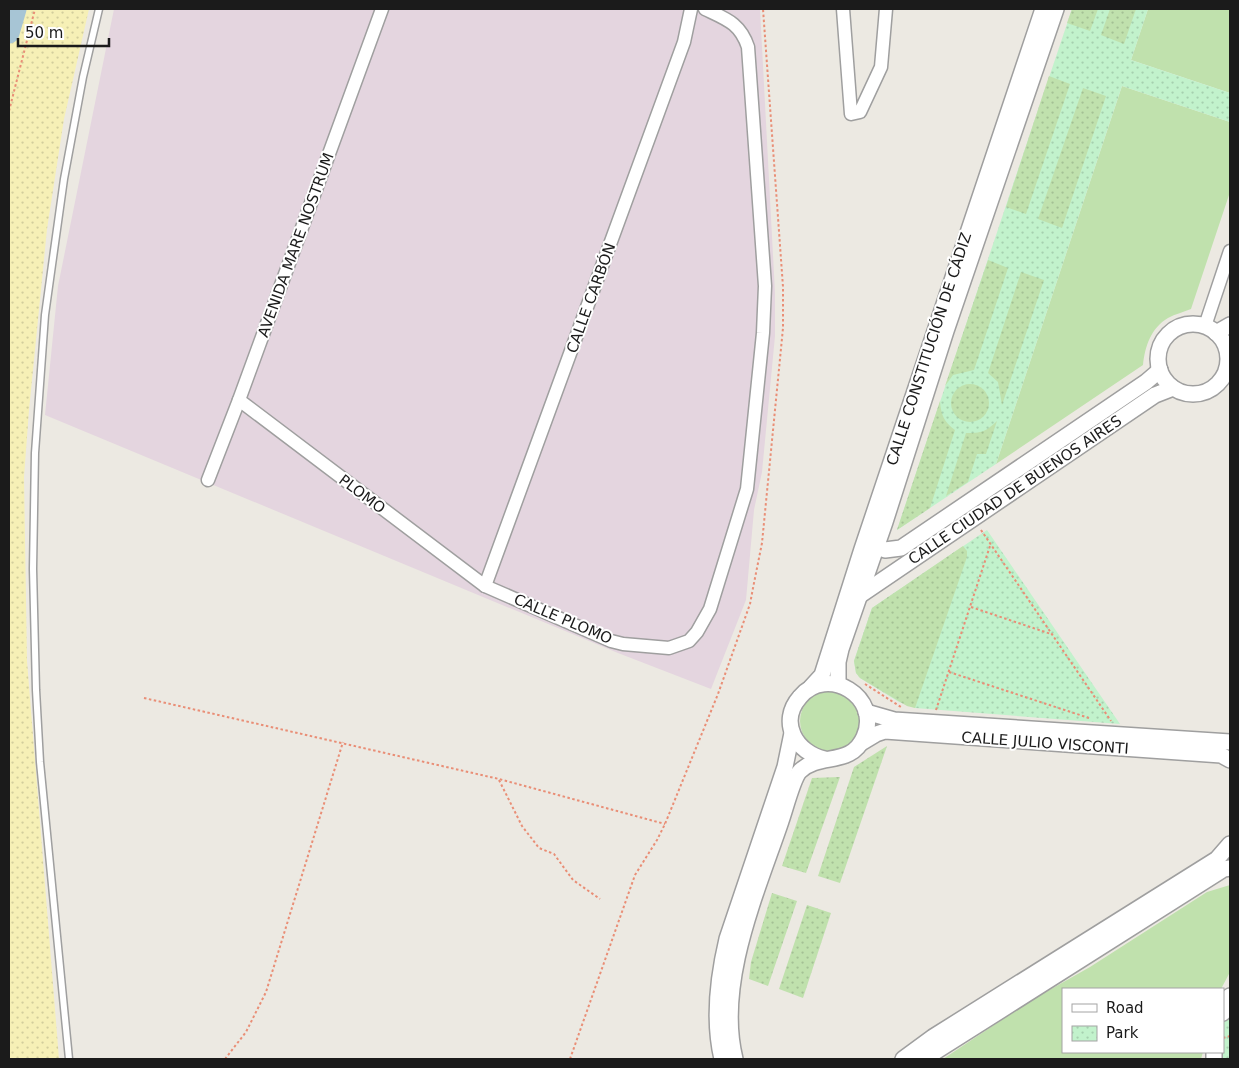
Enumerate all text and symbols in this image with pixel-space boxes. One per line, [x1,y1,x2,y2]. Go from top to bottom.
scale bar [18,15,109,47]
text: 50 m [25,24,63,42]
street label: AVENIDA MARE NOSTRUM [254,150,338,340]
street label: CALLE CONSTITUCIÓN DE CÁDIZ [882,230,975,468]
street label: CALLE CARBÓN [562,240,619,356]
street label: CALLE CIUDAD DE BUENOS AIRES [905,412,1125,568]
street label: PLOMO [335,471,389,517]
street label: CALLE PLOMO [511,590,615,648]
street label: CALLE JULIO VISCONTI [961,728,1129,758]
legend [1062,988,1224,1053]
text: Road [1106,999,1144,1017]
text: Park [1106,1024,1139,1042]

